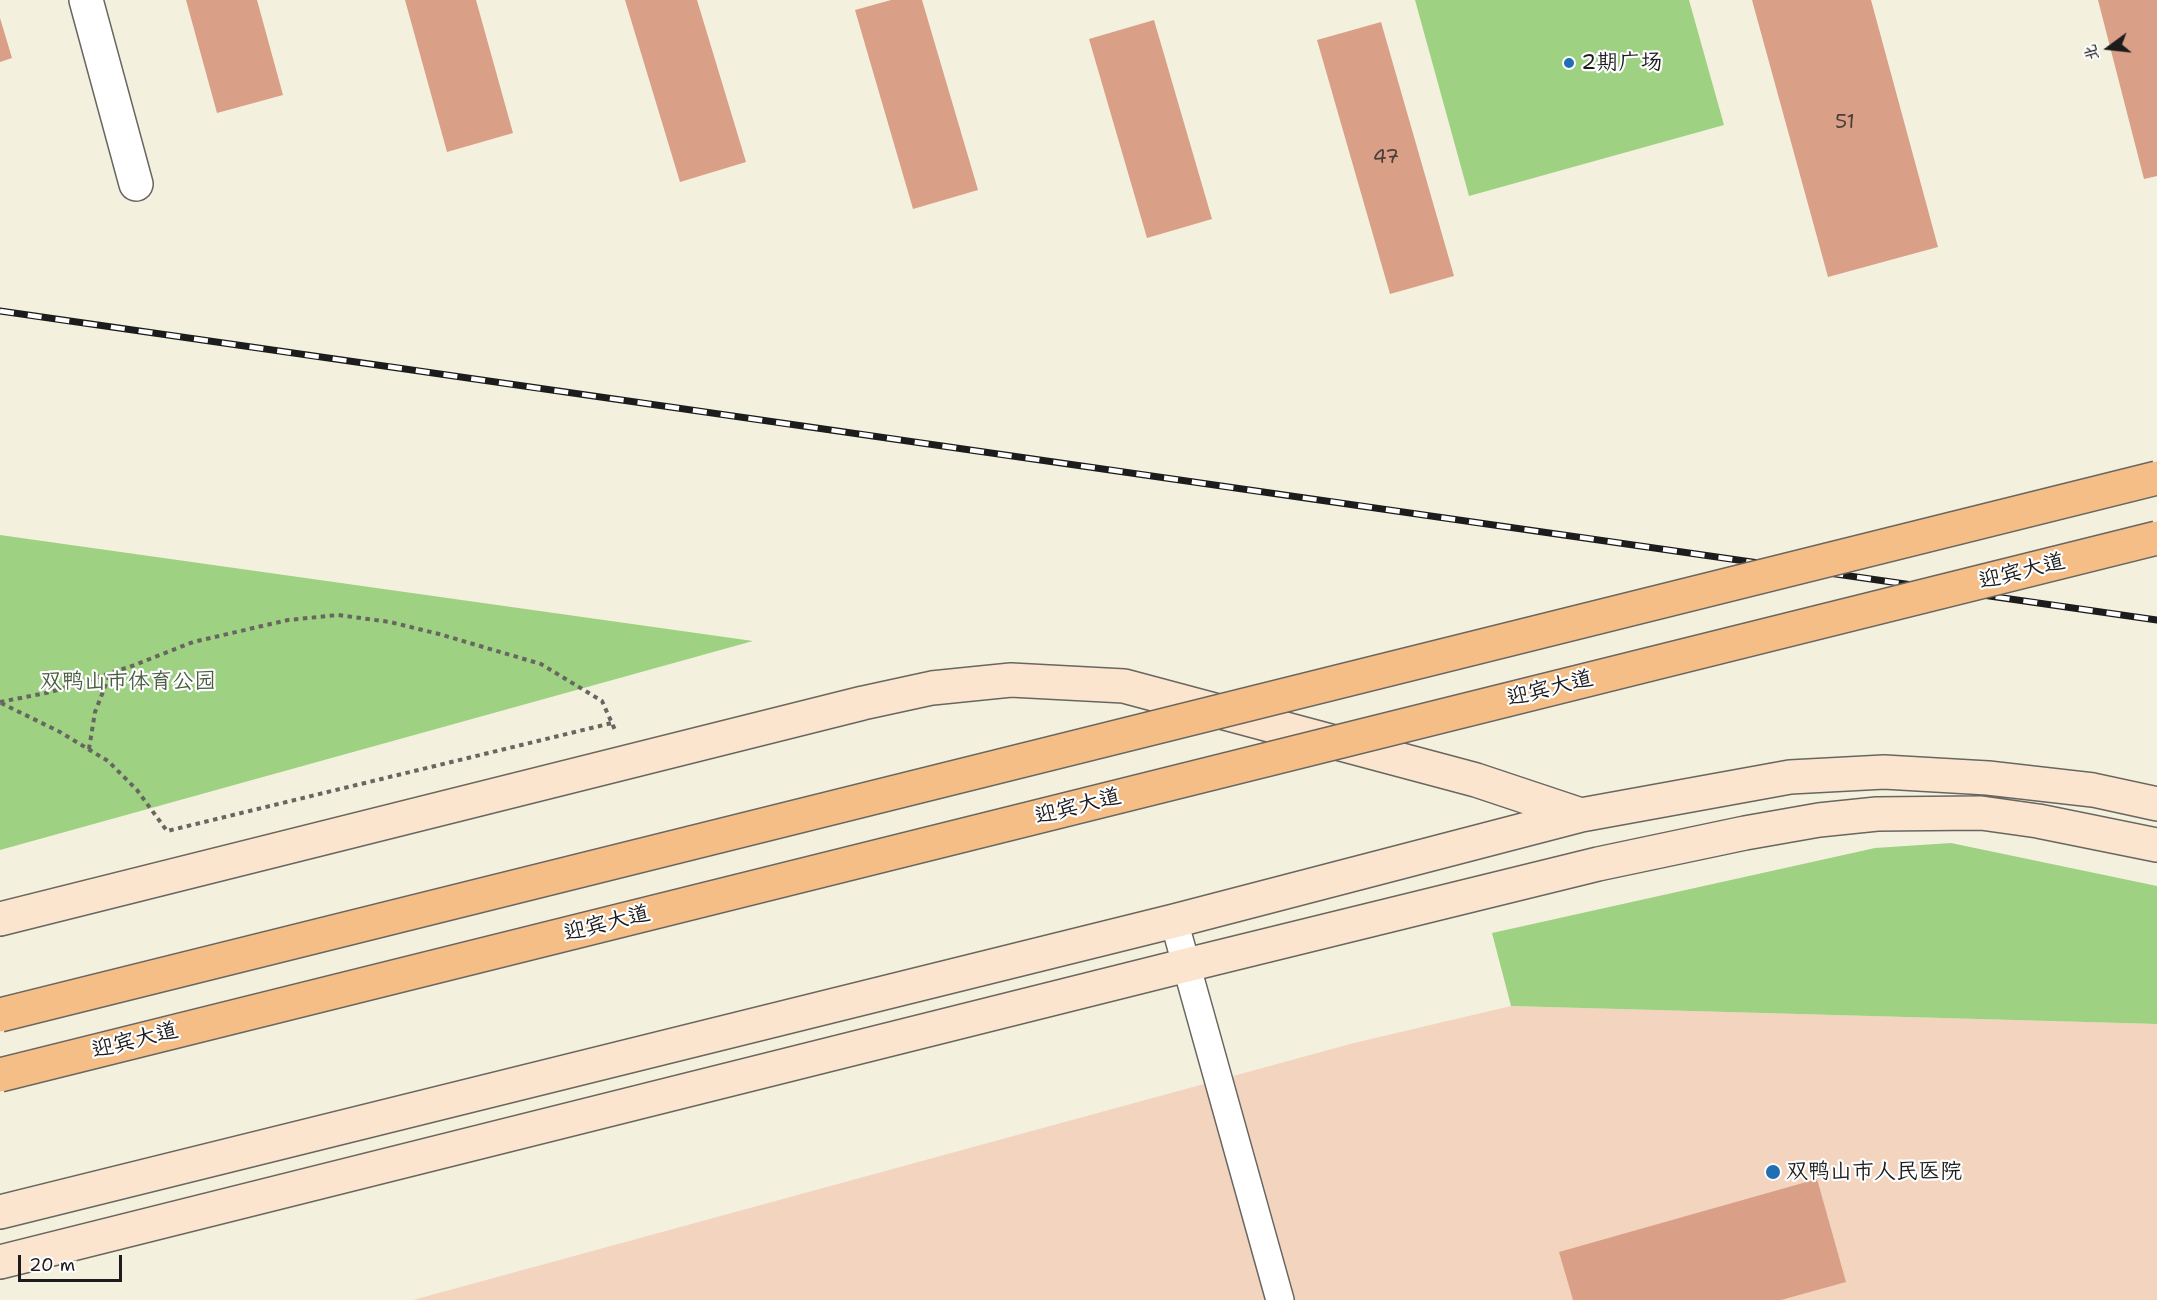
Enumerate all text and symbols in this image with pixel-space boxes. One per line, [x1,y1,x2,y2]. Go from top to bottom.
north arrow [2079,18,2139,78]
text: 北 [2079,42,2103,63]
place label: 2期广场 [1581,50,1662,76]
marker: 2期广场 [1562,56,1576,70]
house number: 51 [1835,111,1855,135]
house number: 47 [1373,146,1399,170]
street label: 迎宾大道 [1976,549,2068,595]
street label: 迎宾大道 [1504,666,1596,712]
park label: 双鸭山市体育公园 [40,669,216,695]
street label: 迎宾大道 [1032,784,1124,830]
street label: 迎宾大道 [561,901,653,947]
street label: 迎宾大道 [89,1018,181,1064]
place label: 双鸭山市人民医院 [1786,1159,1962,1185]
marker: 双鸭山市人民医院 [1764,1163,1782,1181]
scale bar [21,1243,124,1281]
text: 20 m [29,1253,75,1277]

